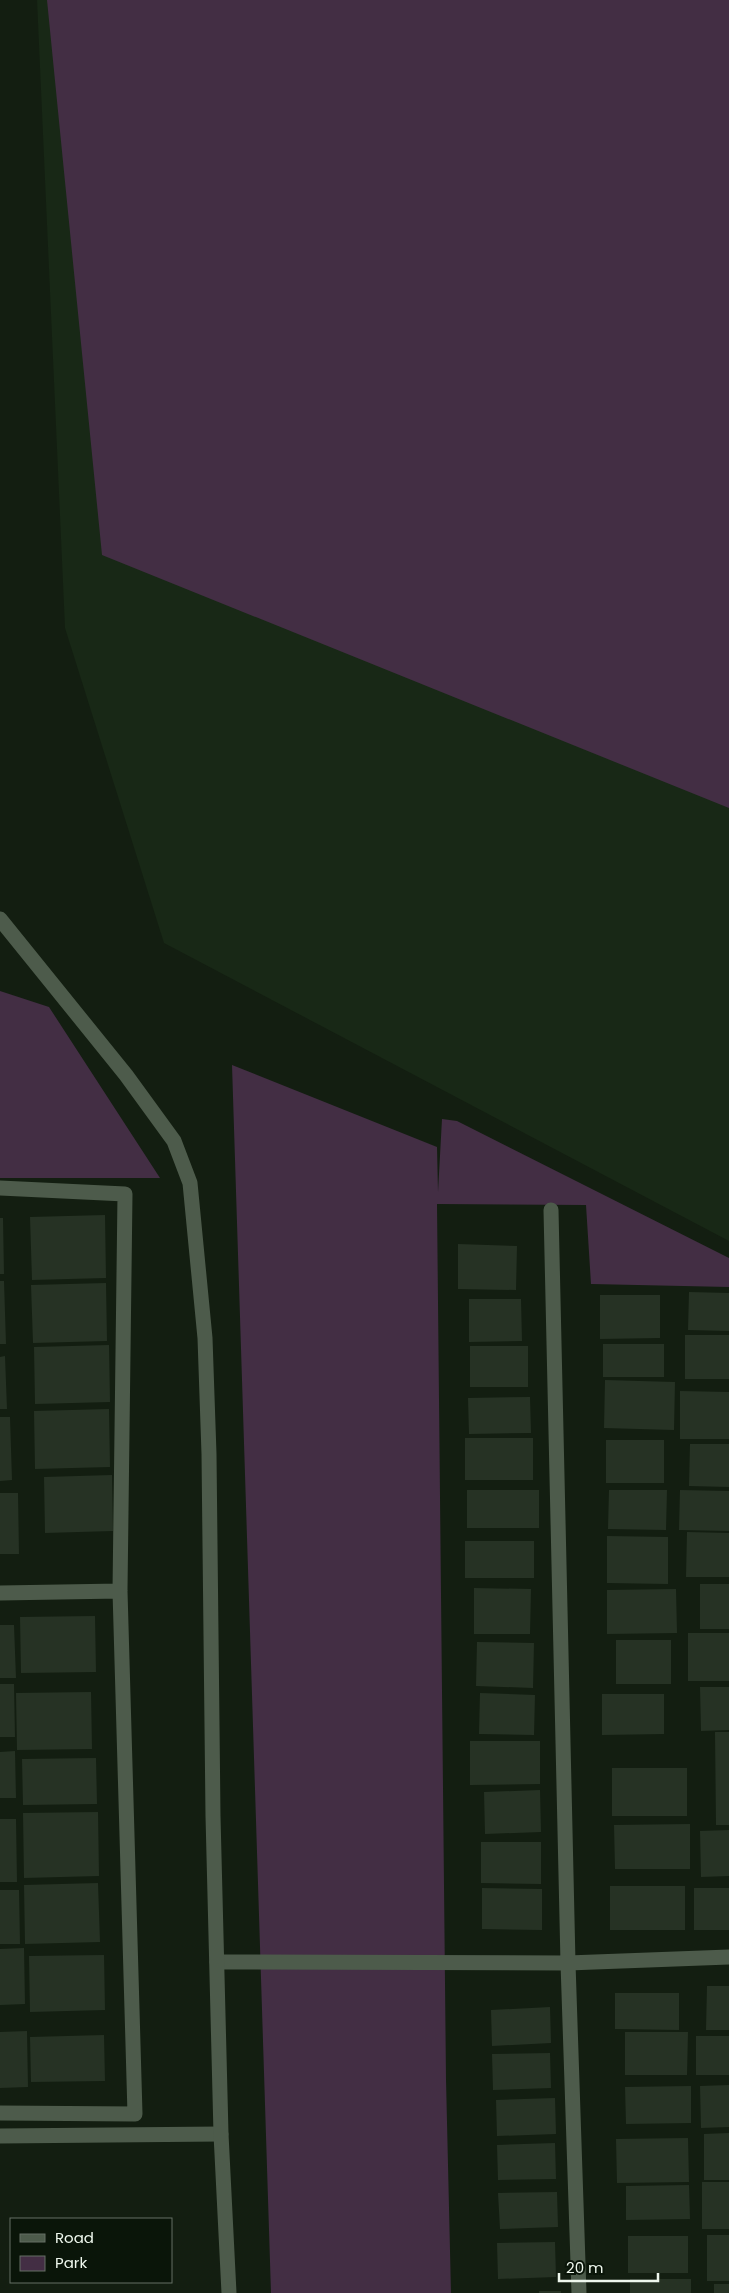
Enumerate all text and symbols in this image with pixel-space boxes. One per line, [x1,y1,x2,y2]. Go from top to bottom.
legend [10,2218,172,2283]
text: Road [55,2227,94,2248]
scale bar [559,2250,658,2282]
text: Park [55,2252,87,2273]
text: 20 m [566,2257,604,2278]

